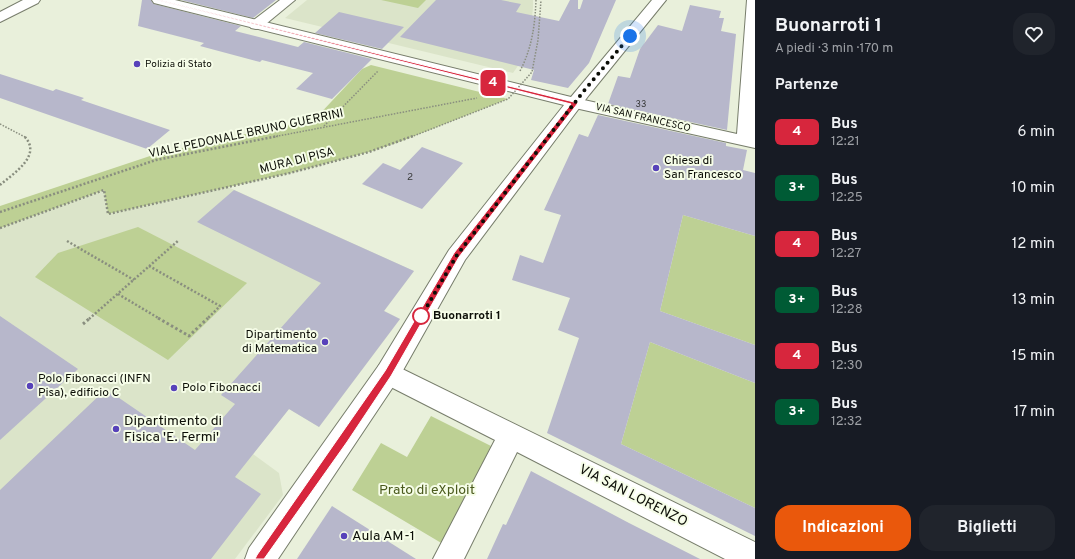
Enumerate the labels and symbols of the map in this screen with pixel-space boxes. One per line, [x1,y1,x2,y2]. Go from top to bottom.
your location [620,26,640,46]
place label: Polizia di Stato [145,58,212,71]
marker: Polizia di Stato [132,59,142,69]
line badge: 4 [480,70,506,96]
house number: 33 [636,99,646,110]
street label: VIA SAN FRANCESCO [594,101,692,135]
street label: VIALE PEDONALE BRUNO GUERRINI [147,106,345,162]
street label: MURA DI PISA [258,144,336,178]
place label: Chiesa di San Francesco [664,153,742,183]
marker: Chiesa di San Francesco [651,163,661,173]
house number: 2 [407,171,413,184]
marker: Buonarroti 1 [412,307,430,325]
place label: Buonarroti 1 [433,308,501,324]
place label: Dipartimento di Matematica [242,327,317,357]
marker: Dipartimento di Matematica [320,337,330,347]
place label: Polo Fibonacci (INFN Pisa), edificio C [38,371,151,401]
place label: Polo Fibonacci [182,380,261,396]
marker: Polo Fibonacci (INFN Pisa), edificio C [25,381,35,391]
marker: Polo Fibonacci [169,383,179,393]
place label: Dipartimento di Fisica 'E. Fermi' [124,413,222,446]
marker: Dipartimento di Fisica 'E. Fermi' [111,424,121,434]
street label: VIA SAN LORENZO [576,461,690,531]
park label: Prato di eXploit [379,482,475,499]
place label: Aula AM-1 [352,528,415,545]
marker: Aula AM-1 [339,531,349,541]

